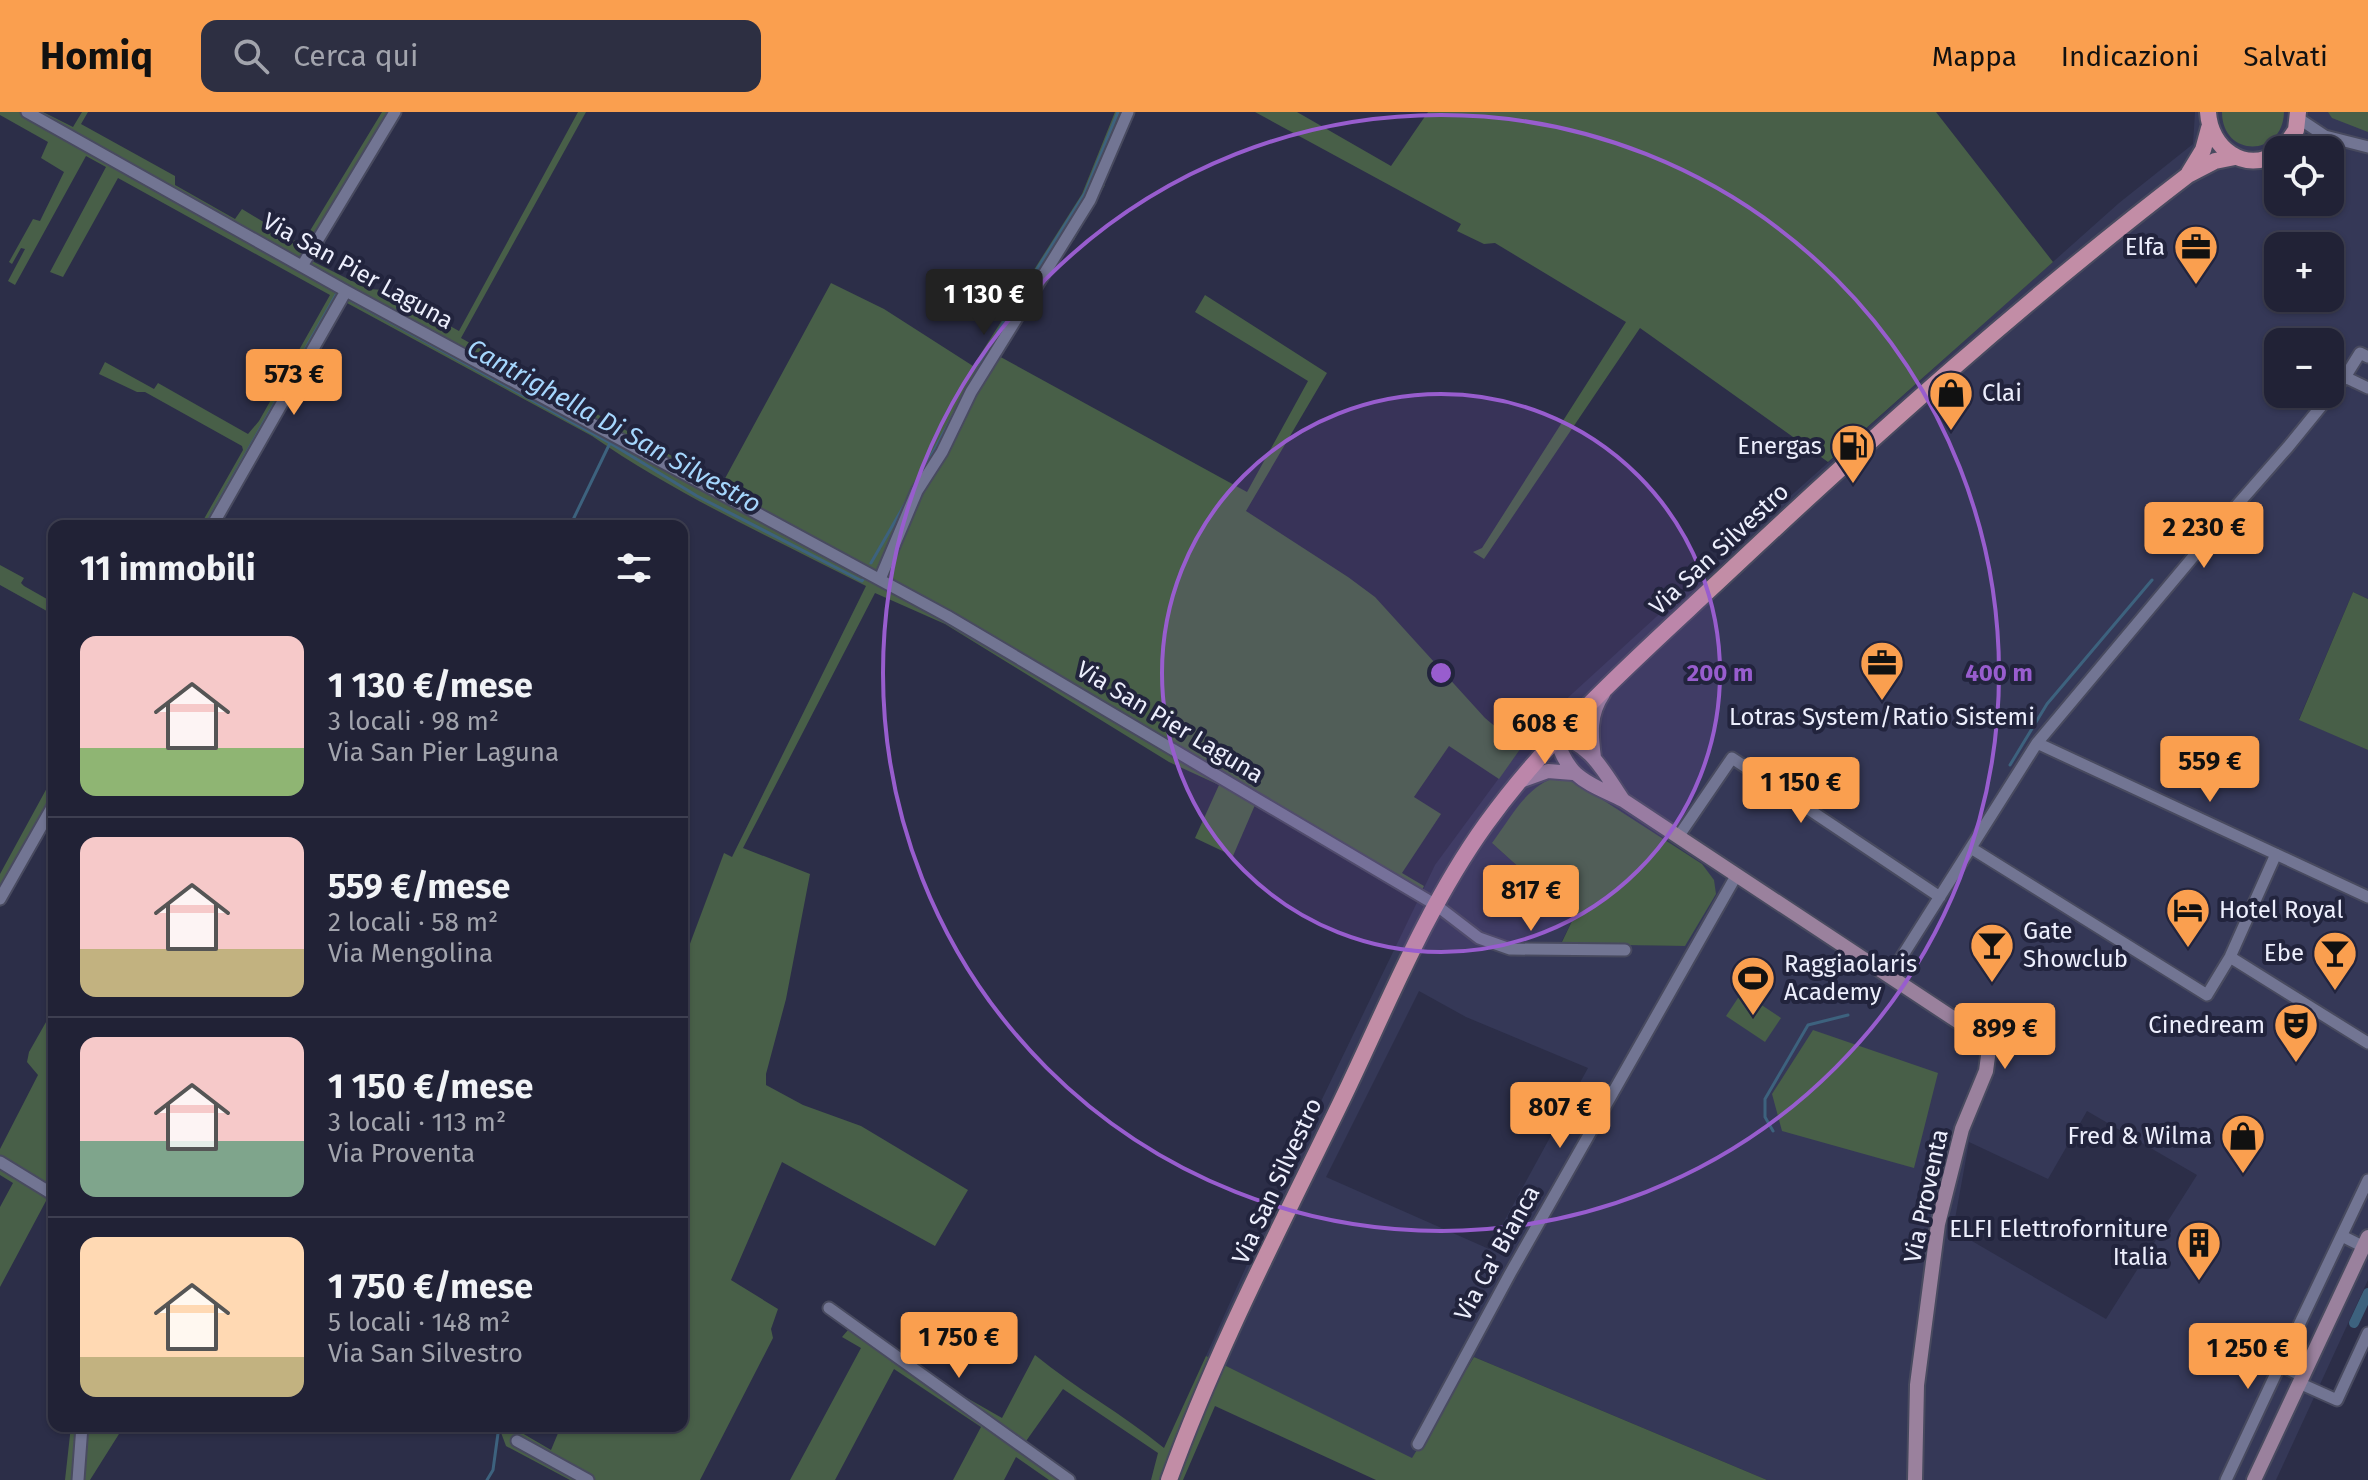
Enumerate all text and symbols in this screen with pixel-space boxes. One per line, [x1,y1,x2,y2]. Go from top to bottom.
search box [201,20,761,92]
text: Homiq [40,33,153,79]
icon: search [229,34,273,78]
text: Cerca qui [293,38,419,74]
text: Mappa [1932,40,2017,73]
text: Indicazioni [2061,40,2199,73]
text: Salvati [2243,40,2328,73]
map controls [2264,136,2344,408]
button: locate [2264,136,2344,216]
street label: Via San Pier Laguna [258,207,458,335]
office icon: Elfa [2172,223,2220,286]
button: + [2264,232,2344,312]
place label: Elfa [2125,233,2165,261]
pin: 1 130 € [910,269,1058,337]
text: 1 130 € [944,279,1024,310]
button: − [2264,328,2344,408]
water label: Cantrighella Di San Silvestro [462,332,766,520]
pin: 573 € [238,349,350,417]
text: 573 € [264,359,324,390]
shop icon: Clai [1927,369,1975,432]
place label: Clai [1982,379,2022,407]
fuel station icon: Energas [1829,422,1877,485]
place label: Energas [1737,432,1822,460]
street label: Via San Silvestro [1644,477,1794,621]
pin: 2 230 € [2130,502,2278,570]
text: 2 230 € [2162,512,2246,543]
icon: filters [612,546,656,590]
text: 11 immobili [80,548,255,589]
office icon: Lotras System/Ratio Sistemi [1858,639,1906,702]
street label: Via San Pier Laguna [1071,655,1269,789]
centre of rings [1427,659,1455,687]
text: 200 m [1687,659,1753,687]
text: 400 m [1965,659,2033,687]
text: 1 130 €/mese [328,665,533,706]
icon: home [144,668,240,764]
pin: 608 € [1489,698,1601,766]
place label: Lotras System/Ratio Sistemi [1729,703,2035,731]
text: 3 locali · 98 m² [328,706,499,737]
text: 608 € [1512,708,1578,739]
pin: 559 € [2154,736,2266,804]
text: Via San Pier Laguna [328,737,559,768]
text: 559 € [2178,746,2242,777]
pin: 1 150 € [1727,757,1875,825]
text: 1 150 € [1761,767,1841,798]
pin: 817 € [1475,865,1587,933]
text: 559 €/mese [328,866,510,907]
icon: home [144,869,240,965]
text: 817 € [1501,875,1561,906]
hotel icon: Hotel Royal [2164,886,2212,949]
place label: Hotel Royal [2219,896,2343,924]
text: 2 locali · 58 m² [328,907,498,938]
place label: Gate Showclub [2023,917,2128,973]
bar icon: Gate Showclub [1968,921,2016,984]
bar icon: Ebe [2311,929,2359,992]
text: Via Mengolina [328,938,493,969]
place label: Ebe [2264,939,2304,967]
place label: Raggiaolaris Academy [1784,950,1917,1006]
sports icon: Raggiaolaris Academy [1729,954,1777,1017]
theatre icon: Cinedream [2272,1001,2320,1064]
pin: 899 € [1949,1003,2061,1071]
place label: Cinedream [2148,1011,2265,1039]
text: 899 € [1972,1013,2038,1044]
text: 1 150 €/mese [328,1066,533,1107]
icon: home [144,1069,240,1165]
pin: 807 € [1504,1082,1616,1150]
text: 807 € [1528,1092,1592,1123]
street label: Via San Silvestro [1226,1094,1328,1268]
text: 3 locali · 113 m² [328,1107,506,1138]
shop icon: Fred & Wilma [2219,1112,2267,1175]
place label: Fred & Wilma [2068,1122,2212,1150]
street label: Via Proventa [1898,1127,1954,1265]
text: Via Proventa [328,1138,475,1169]
street label: Via Ca' Bianca [1448,1181,1546,1325]
place label: ELFI Elettroforniture Italia [1949,1215,2168,1271]
building icon: ELFI Elettroforniture Italia [2175,1219,2223,1282]
text: 1 750 €/mese [328,1266,533,1307]
icon: home [144,1269,240,1365]
text: 5 locali · 148 m² [328,1307,510,1338]
pin: 1 750 € [885,1312,1033,1380]
text: 1 750 € [919,1322,999,1353]
pin: 1 250 € [2174,1323,2322,1391]
text: 1 250 € [2207,1333,2289,1364]
text: Via San Silvestro [328,1338,523,1369]

